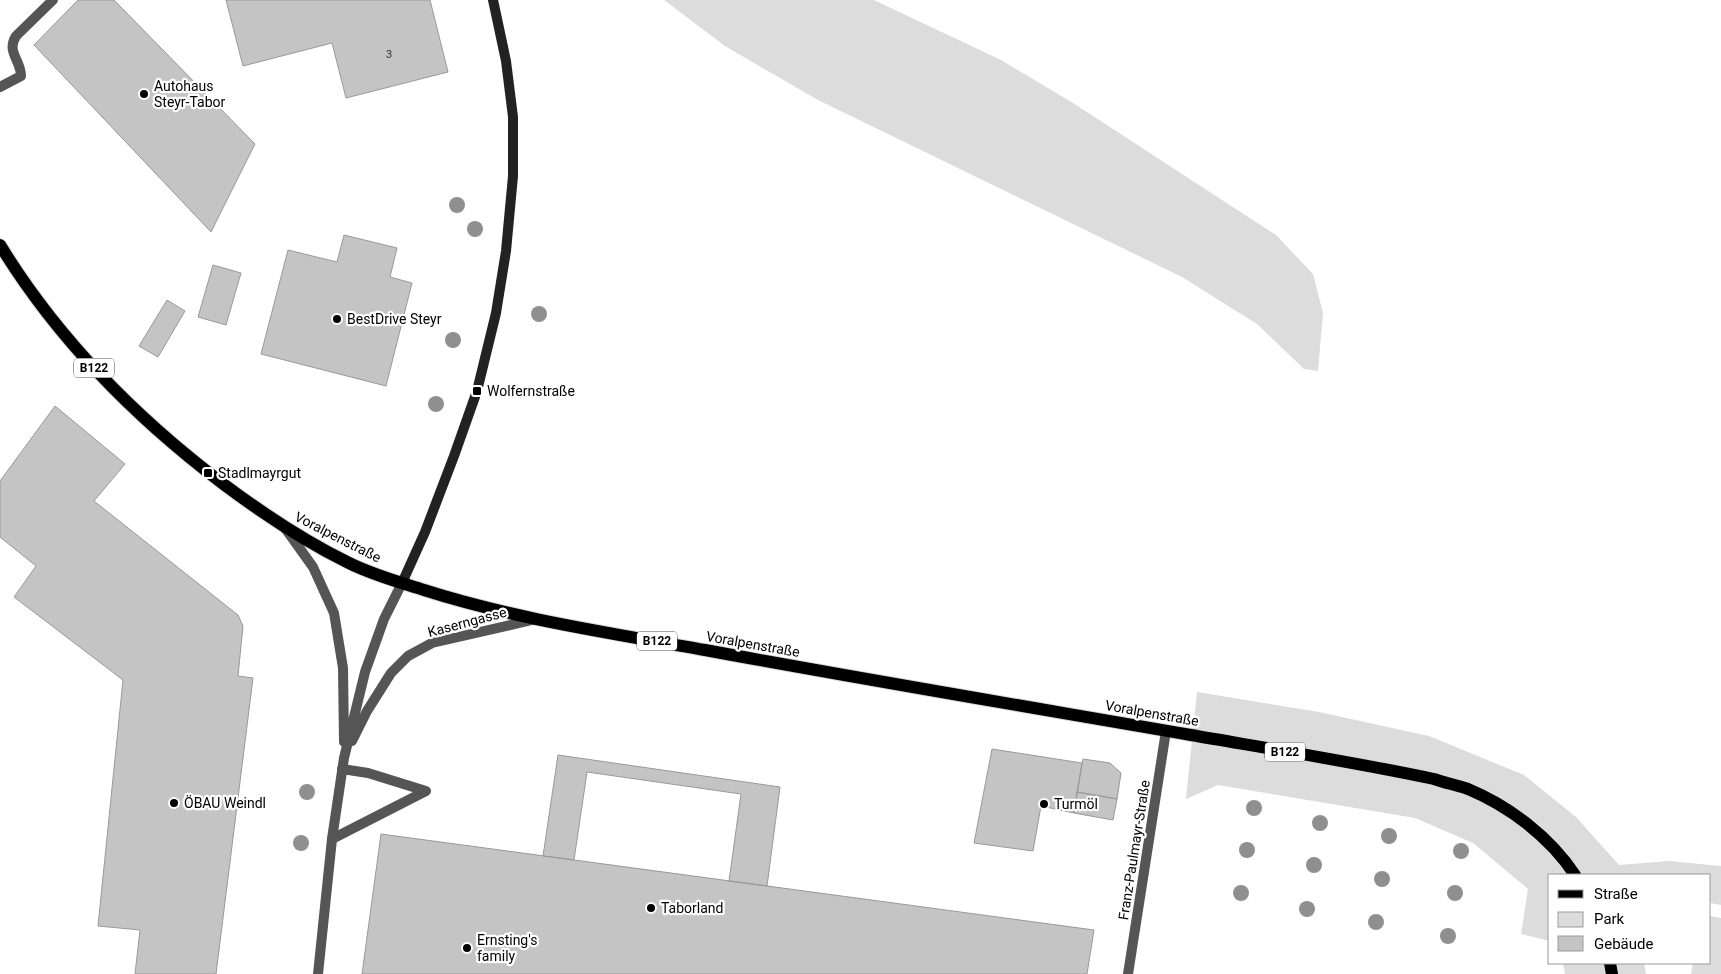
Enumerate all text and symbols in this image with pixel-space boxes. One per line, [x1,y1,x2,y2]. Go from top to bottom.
house number: 3 [386,48,392,61]
place label: Autohaus Steyr-Tabor [154,78,226,110]
marker: Autohaus Steyr-Tabor [138,88,150,100]
place label: BestDrive Steyr [347,311,442,327]
marker: BestDrive Steyr [331,313,343,325]
road number: B122 [74,358,114,378]
place label: Wolfernstraße [487,383,575,399]
marker: Wolfernstraße [471,385,483,397]
place label: Stadlmayrgut [218,465,301,481]
marker: Stadlmayrgut [202,467,214,479]
street label: Voralpenstraße [292,508,384,566]
street label: Kaserngasse [426,604,508,640]
street label: Voralpenstraße [705,628,801,660]
road number: B122 [637,631,677,650]
street label: Voralpenstraße [1104,697,1200,729]
road number: B122 [1265,742,1305,762]
street label: Franz-Paulmayr-Straße [1115,779,1153,921]
place label: ÖBAU Weindl [184,795,266,811]
place label: Turmöl [1054,796,1098,812]
marker: ÖBAU Weindl [168,797,180,809]
marker: Turmöl [1038,798,1050,810]
legend [1548,874,1711,964]
text: Straße [1594,885,1638,903]
place label: Taborland [661,900,723,916]
marker: Taborland [645,902,657,914]
text: Park [1594,910,1625,928]
place label: Ernsting's family [477,932,537,964]
text: Gebäude [1594,935,1653,953]
marker: Ernsting's family [461,942,473,954]

